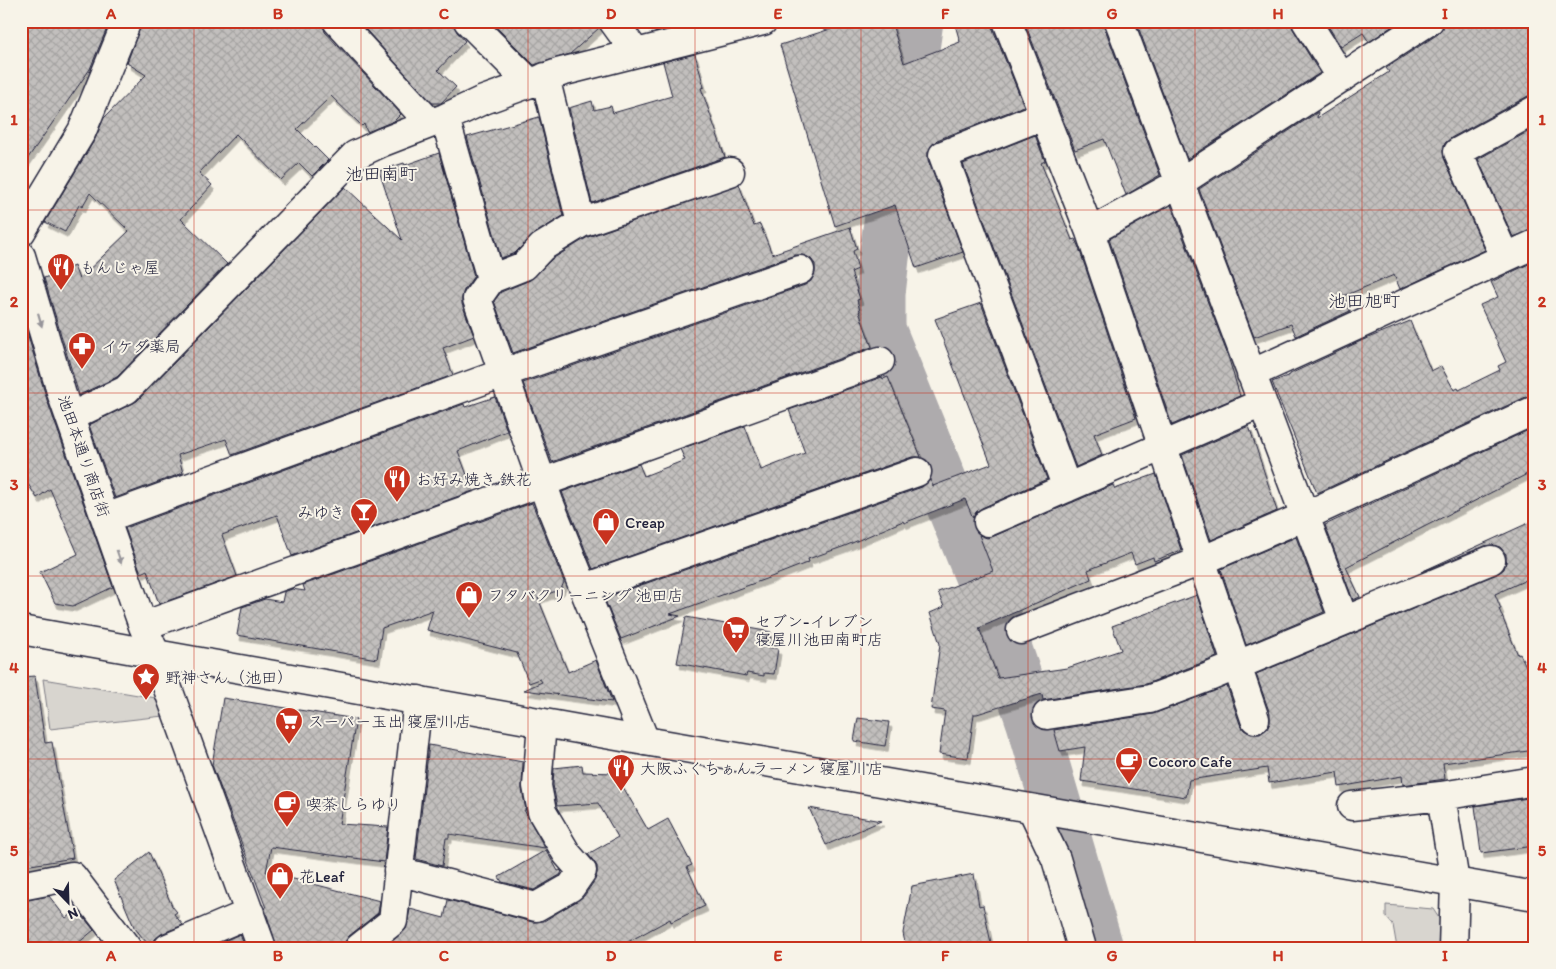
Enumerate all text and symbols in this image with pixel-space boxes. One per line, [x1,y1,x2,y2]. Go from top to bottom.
text: A [105,4,117,23]
text: B [273,4,284,23]
text: C [439,4,450,23]
text: D [606,4,617,23]
text: E [774,4,783,23]
text: F [941,4,950,23]
text: G [1106,4,1118,23]
text: H [1272,4,1284,23]
text: I [1442,4,1448,23]
text: 1 [10,110,18,129]
text: 1 [1538,110,1546,129]
district label: 池田南町 [345,163,417,185]
restaurant icon: もんじゃ屋 [46,252,76,291]
place label: もんじゃ屋 [80,258,160,277]
district label: 池田旭町 [1328,290,1400,312]
text: 2 [10,292,19,311]
text: 2 [1538,292,1547,311]
one-way arrow [37,312,45,327]
pharmacy icon: イケダ薬局 [67,331,97,370]
place label: イケダ薬局 [101,337,181,356]
street label: 池田本通り商店街 [54,392,114,520]
restaurant icon: お好み焼き 鉄花 [382,464,412,503]
place label: お好み焼き 鉄花 [416,470,532,489]
text: 3 [10,475,19,494]
text: 3 [1538,475,1547,494]
bar icon: みゆき [349,497,379,536]
place label: みゆき [297,503,345,522]
shop icon: Creap [591,507,621,546]
place label: Creap [625,513,665,532]
one-way arrow [115,550,123,565]
shop icon: フタバクリーニング 池田店 [454,580,484,619]
place label: フタバクリーニング 池田店 [488,586,683,605]
place label: セブン-イレブン 寝屋川池田南町店 [755,612,883,649]
supermarket icon: セブン-イレブン 寝屋川池田南町店 [721,615,751,654]
text: 4 [9,658,19,677]
text: 4 [1537,658,1547,677]
place icon: 野神さん（池田） [131,662,161,701]
place label: 野神さん（池田） [165,668,293,687]
supermarket icon: スーパー玉出 寝屋川店 [274,706,304,745]
place label: スーパー玉出 寝屋川店 [308,712,471,731]
cafe icon: Cocoro Cafe [1114,746,1144,785]
place label: Cocoro Cafe [1148,752,1232,771]
restaurant icon: 大阪ふくちぁんラーメン 寝屋川店 [606,753,636,792]
place label: 大阪ふくちぁんラーメン 寝屋川店 [640,759,884,778]
cafe icon: 喫茶しらゆり [272,789,302,828]
place label: 喫茶しらゆり [306,795,402,814]
text: 5 [10,841,19,860]
text: 5 [1538,841,1547,860]
shop icon: 花Leaf [265,861,295,900]
place label: 花Leaf [299,867,346,886]
north arrow [42,876,92,926]
text: N [65,904,81,923]
text: A [105,946,117,965]
text: B [273,946,284,965]
text: C [439,946,450,965]
text: D [606,946,617,965]
text: E [774,946,783,965]
text: F [941,946,950,965]
text: G [1106,946,1118,965]
text: H [1272,946,1284,965]
text: I [1442,946,1448,965]

